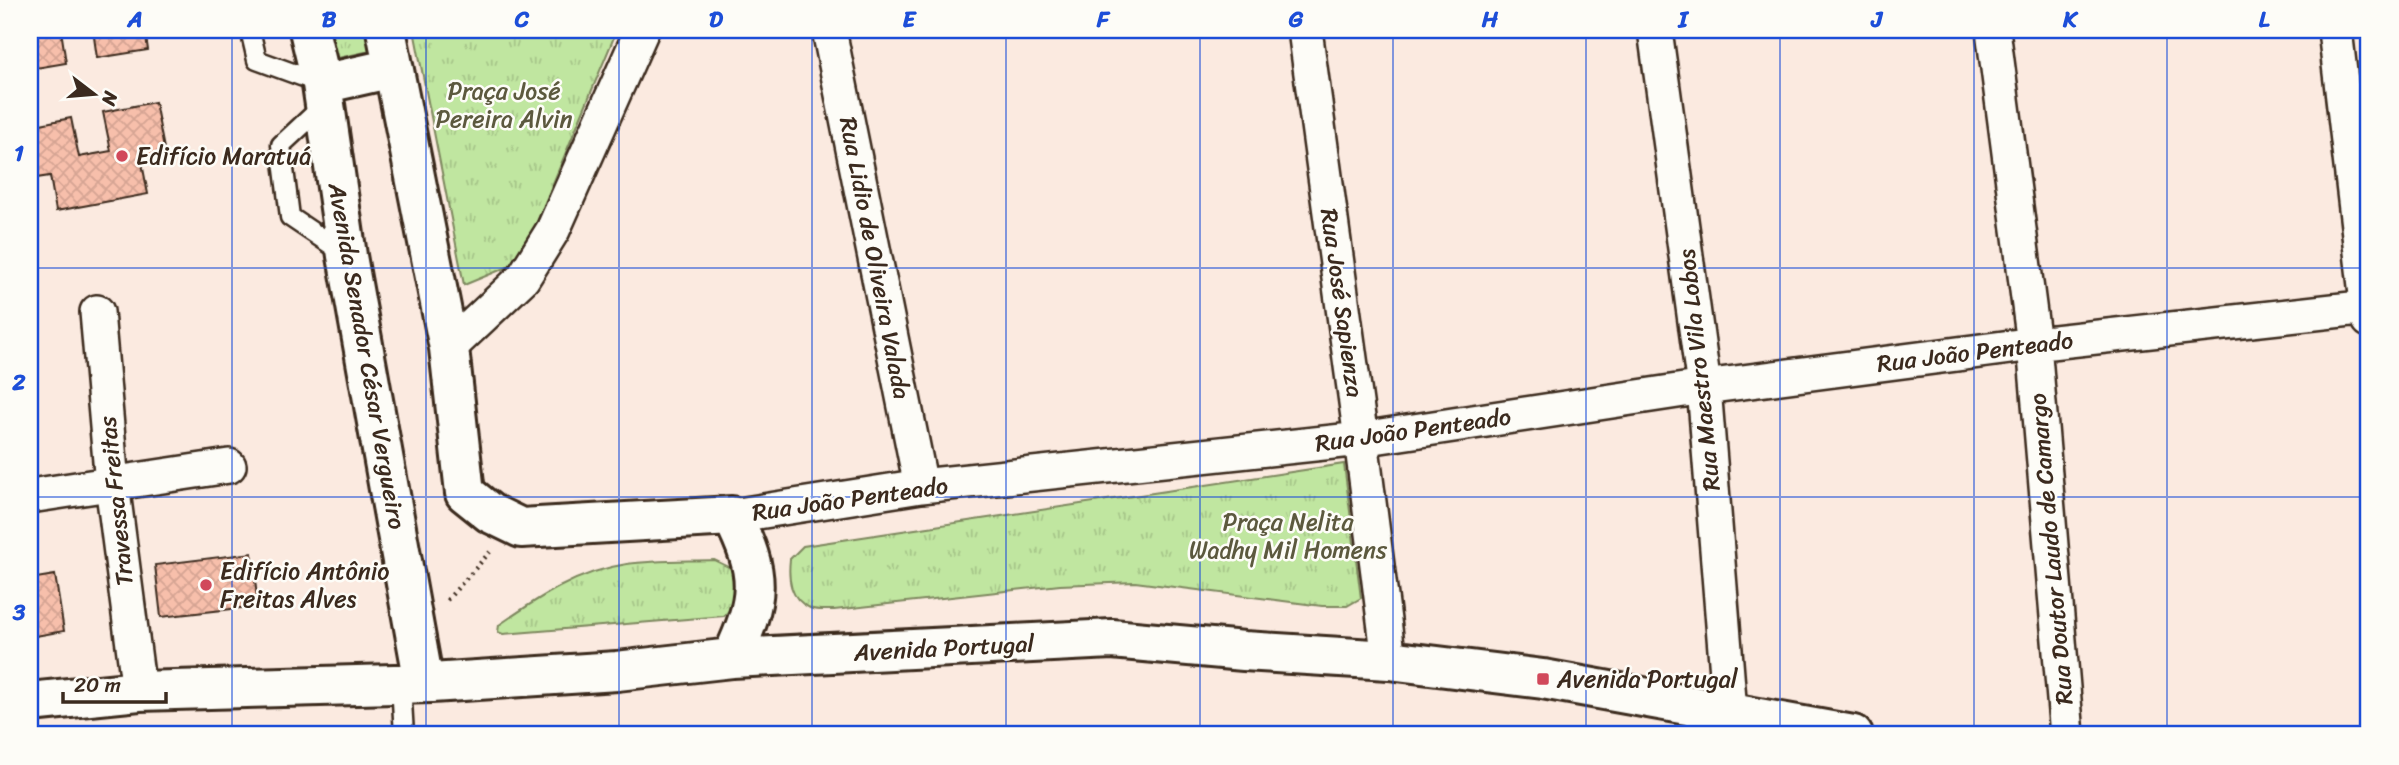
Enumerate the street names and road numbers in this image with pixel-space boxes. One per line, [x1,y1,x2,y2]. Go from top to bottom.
street label: Rua Lidio de Oliveira Valada [827,113,923,403]
street label: Avenida Senador César Vergueiro [316,178,418,533]
street label: Rua José Sapienza [1308,206,1376,400]
street label: Rua Maestro Vila Lobos [1665,247,1733,493]
street label: Rua João Penteado [1875,319,2075,385]
street label: Rua Doutor Laudo de Camargo [2016,391,2086,706]
street label: Rua João Penteado [1312,395,1514,465]
street label: Travessa Freitas [86,413,146,588]
street label: Rua João Penteado [749,464,951,534]
street label: Avenida Portugal [852,622,1036,674]

